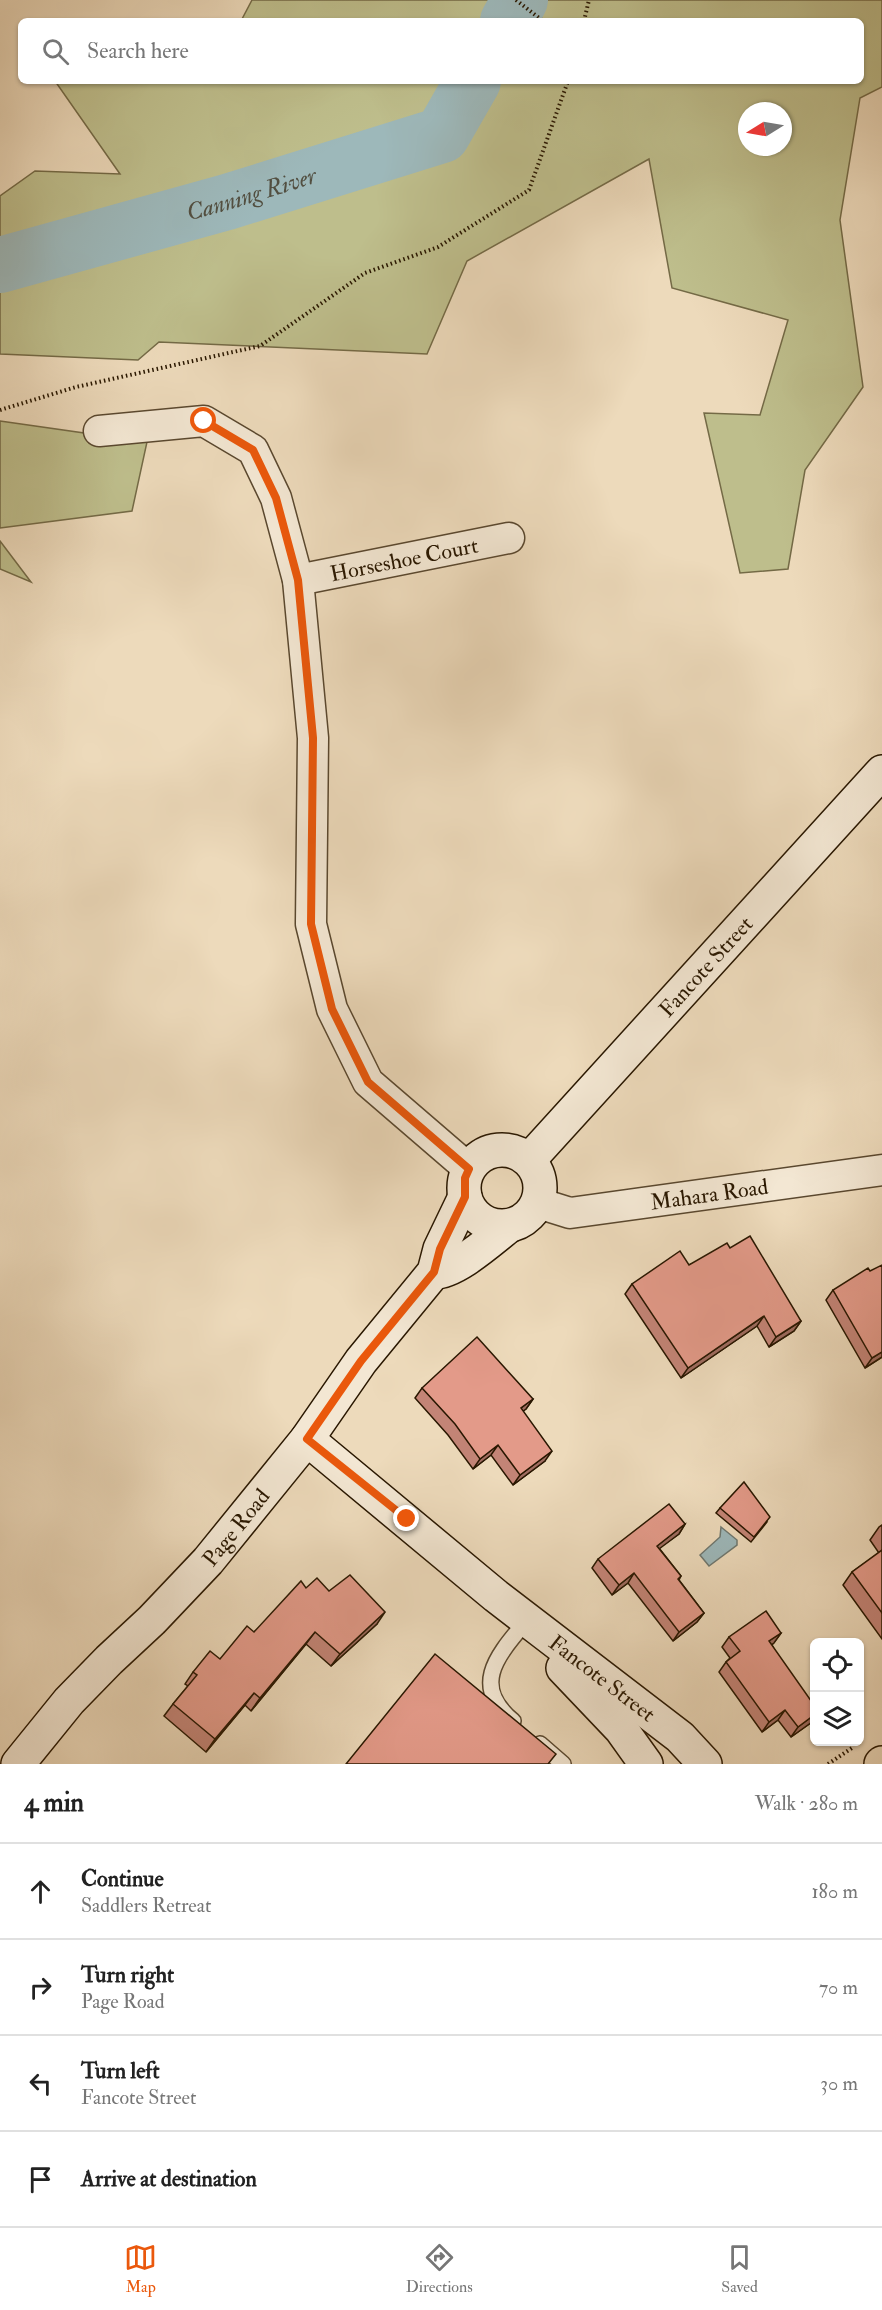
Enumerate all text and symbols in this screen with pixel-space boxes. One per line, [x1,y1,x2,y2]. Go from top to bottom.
search box [18,18,864,84]
icon: search [39,35,72,68]
text: Search here [87,37,189,65]
north arrow [738,102,792,156]
water label: Canning River [183,160,321,229]
route start [190,407,216,433]
street label: Horseshoe Court [328,532,481,588]
street label: Fancote Street [653,910,759,1023]
street label: Mahara Road [649,1173,770,1217]
street label: Page Road [196,1483,276,1572]
route end [393,1505,419,1531]
street label: Fancote Street [543,1629,661,1728]
map controls [810,1638,864,1746]
button: locate [810,1638,864,1692]
button: layers [810,1692,864,1746]
text: 4 min [24,1787,84,1819]
text: Walk · 280 m [755,1791,858,1816]
text: Continue [81,1865,164,1893]
icon: ahead [24,1875,57,1908]
text: 180 m [811,1879,858,1904]
text: Saddlers Retreat [81,1893,211,1918]
text: Turn right [81,1961,174,1989]
icon: right [24,1971,57,2004]
text: 70 m [819,1975,858,2000]
text: Page Road [81,1989,165,2014]
text: Turn left [81,2057,160,2085]
icon: left [24,2067,57,2100]
text: 30 m [820,2071,858,2096]
text: Fancote Street [81,2085,196,2110]
icon: arrive [24,2163,57,2196]
text: Arrive at destination [81,2165,257,2193]
tab: Map [124,2241,157,2297]
tab: Directions [406,2241,473,2297]
tab: Saved [721,2241,758,2297]

